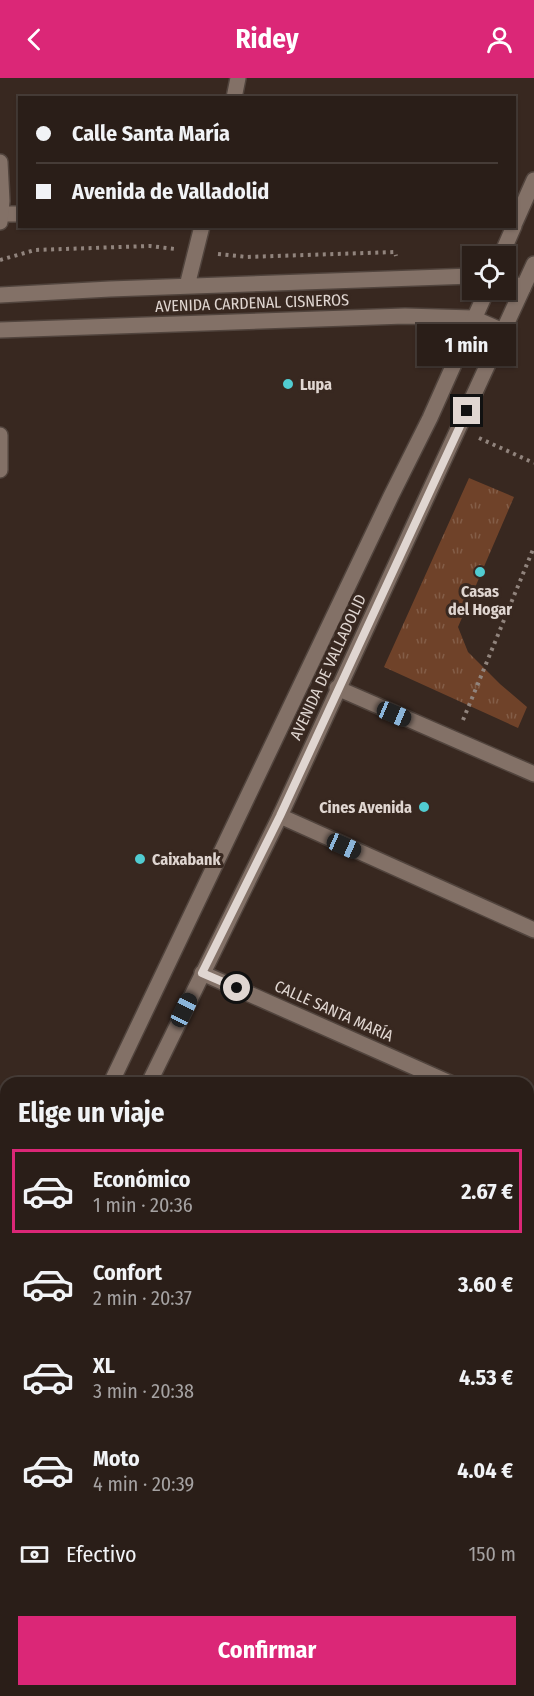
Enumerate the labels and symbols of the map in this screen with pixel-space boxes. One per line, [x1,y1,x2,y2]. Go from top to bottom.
street label: AVENIDA CARDENAL CISNEROS [155,290,349,316]
callout: 1 min [418,324,516,366]
place label: Lupa [300,375,332,394]
marker: Lupa [281,377,295,391]
route end [453,397,480,424]
marker: Casas del Hogar [473,565,487,579]
place label: Casas del Hogar [448,582,512,619]
street label: AVENIDA DE VALLADOLID [286,591,370,743]
car [374,699,414,729]
place label: Cines Avenida [319,798,412,817]
marker: Cines Avenida [417,800,431,814]
car [324,830,364,862]
place label: Caixabank [152,850,221,869]
marker: Caixabank [133,852,147,866]
route start [223,974,250,1001]
street label: CALLE SANTA MARÍA [272,976,397,1046]
car [168,990,200,1030]

